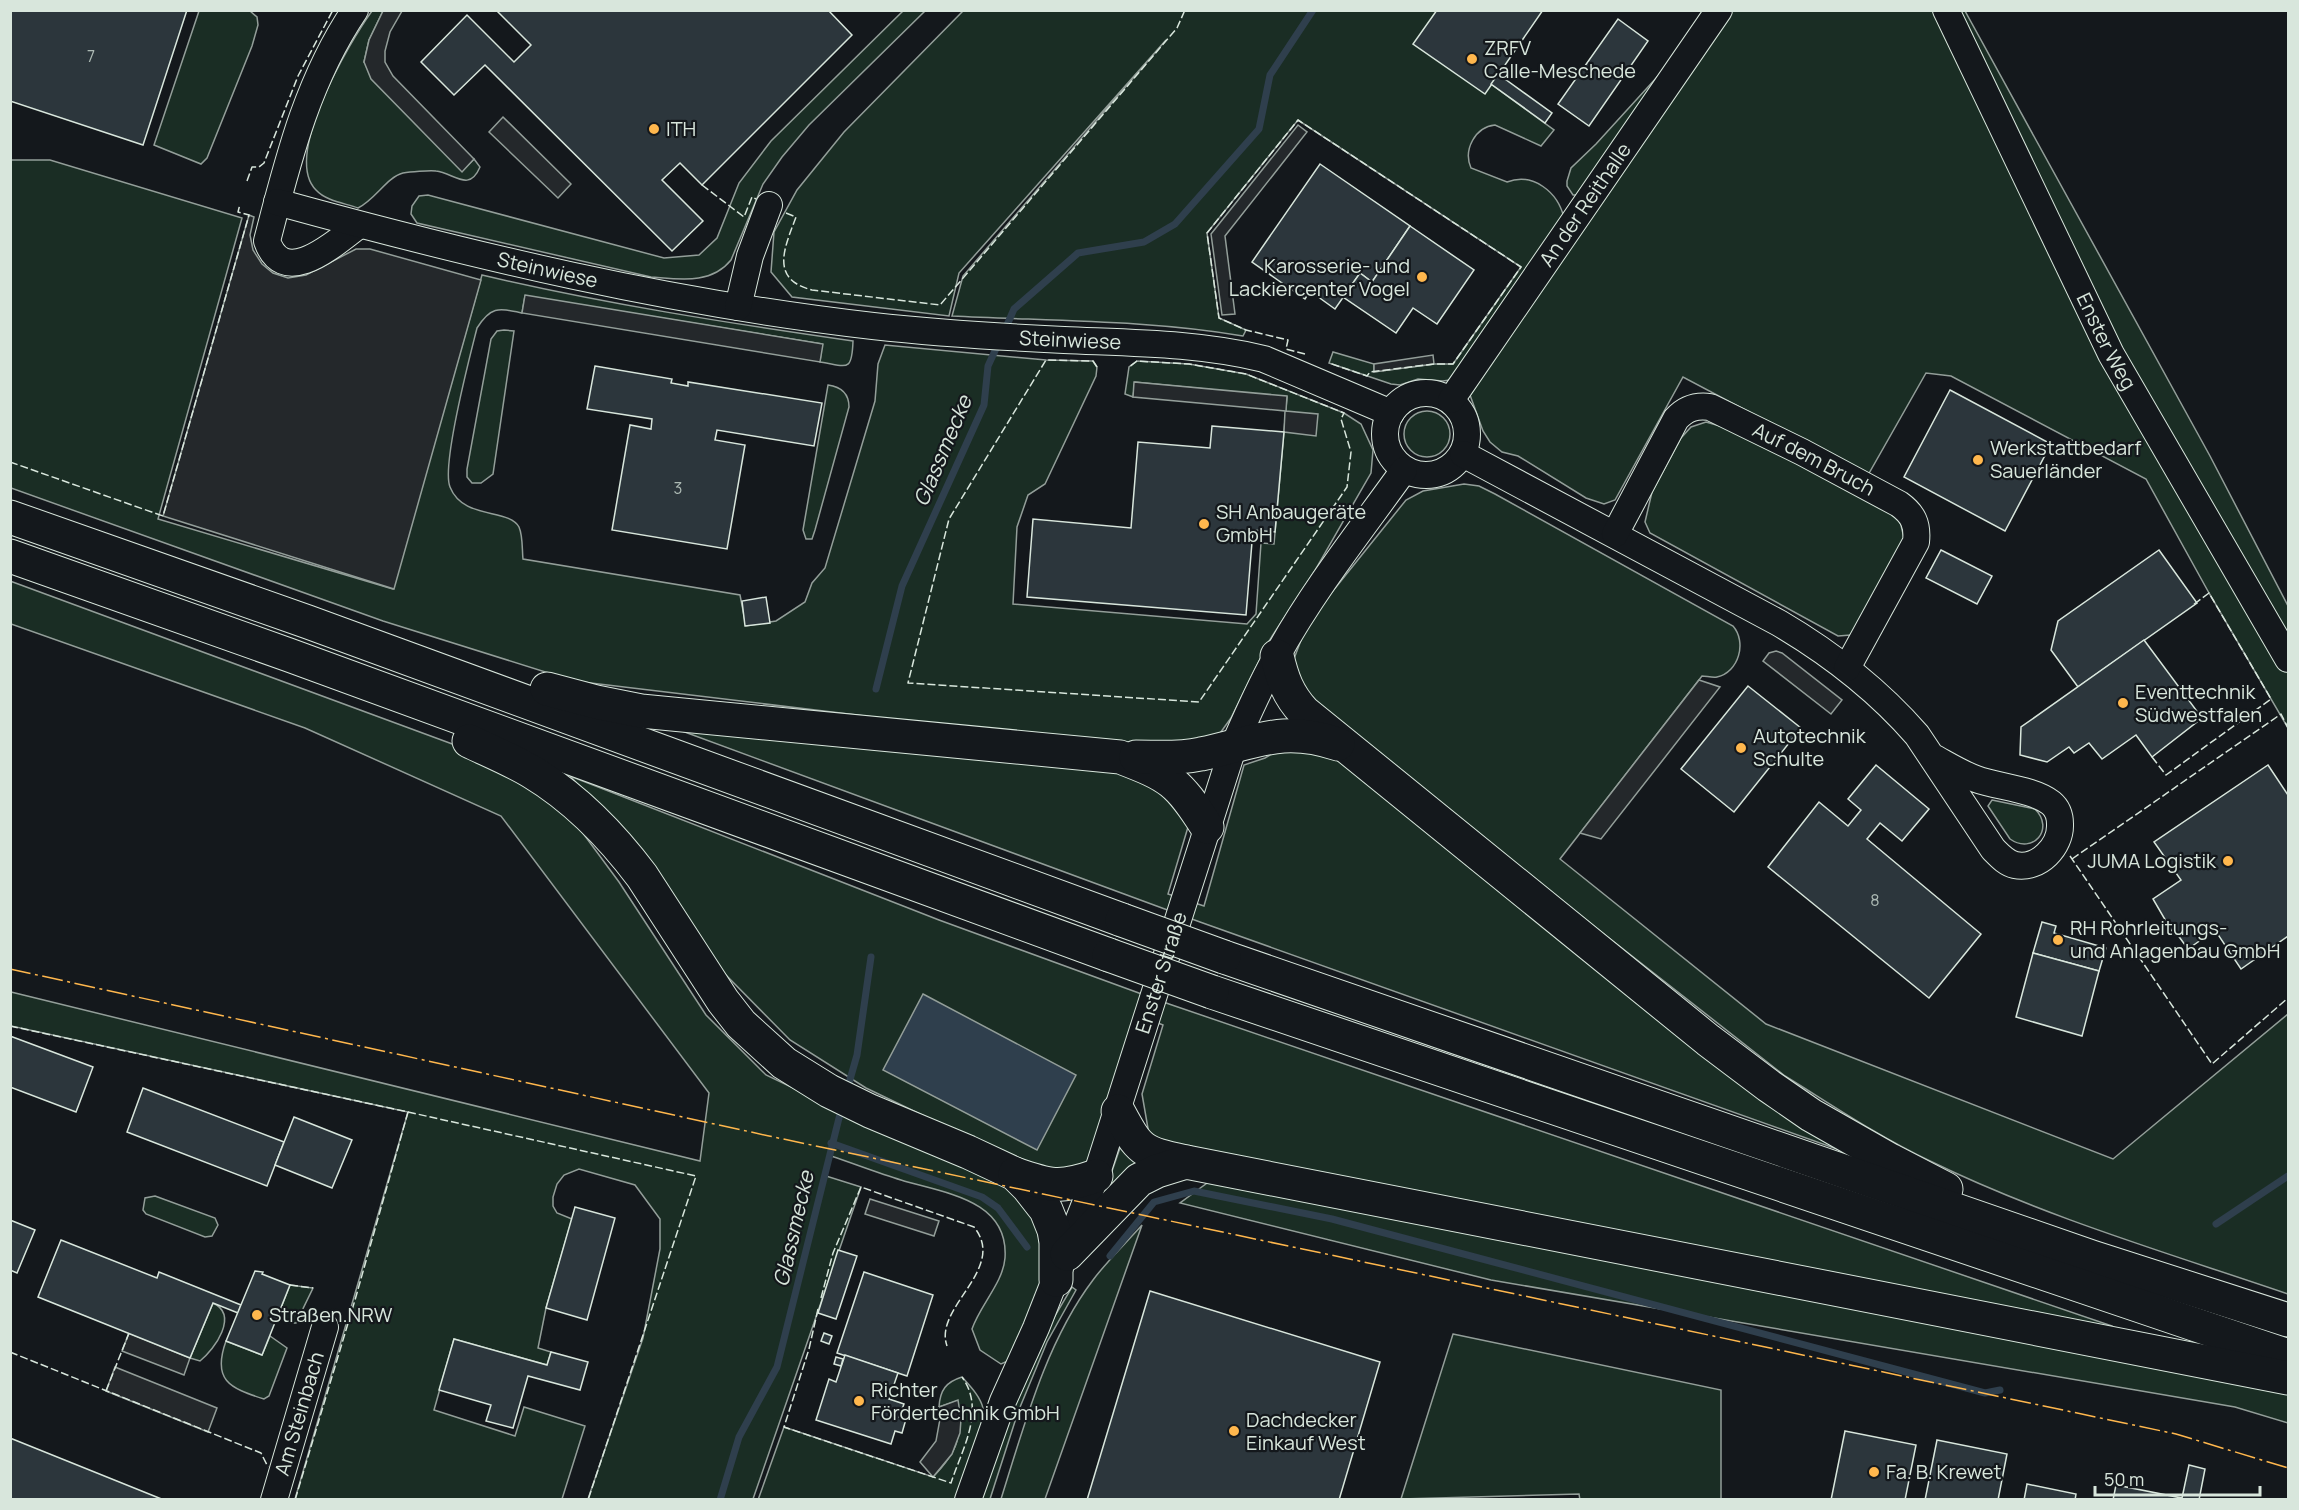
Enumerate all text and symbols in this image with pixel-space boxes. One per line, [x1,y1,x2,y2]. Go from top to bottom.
place label: ZRFV Calle-Meschede [1484,34,1636,84]
house number: 7 [87,45,95,67]
marker: ZRFV Calle-Meschede [1465,52,1479,66]
place label: ITH [666,115,696,142]
marker: ITH [647,122,661,136]
street label: An der Reithalle [1533,137,1637,272]
street label: Steinwiese [495,245,600,294]
place label: Karosserie- und Lackiercenter Vogel [1229,252,1410,302]
marker: Karosserie- und Lackiercenter Vogel [1415,270,1429,284]
street label: Enster Weg [2071,288,2143,394]
street label: Steinwiese [1018,324,1122,355]
water label: Glassmecke [906,389,979,510]
street label: Auf dem Bruch [1748,416,1880,502]
place label: Werkstattbedarf Sauerländer [1990,434,2141,484]
marker: Werkstattbedarf Sauerländer [1971,453,1985,467]
house number: 3 [674,477,682,499]
place label: SH Anbaugeräte GmbH [1216,498,1366,548]
marker: SH Anbaugeräte GmbH [1197,517,1211,531]
place label: Eventtechnik Südwestfalen [2135,678,2262,728]
marker: Eventtechnik Südwestfalen [2116,696,2130,710]
place label: Autotechnik Schulte [1753,722,1867,772]
marker: Autotechnik Schulte [1734,741,1748,755]
place label: JUMA Logistik [2088,847,2217,874]
marker: JUMA Logistik [2221,854,2235,868]
house number: 8 [1870,889,1880,911]
street label: Enster Straße [1129,908,1193,1037]
place label: RH Rohrleitungs- und Anlagenbau GmbH [2070,914,2280,964]
marker: RH Rohrleitungs- und Anlagenbau GmbH [2051,933,2065,947]
water label: Glassmecke [766,1167,820,1289]
place label: Straßen.NRW [269,1301,393,1328]
marker: Straßen.NRW [250,1308,264,1322]
street label: Am Steinbach [268,1348,330,1479]
place label: Richter Fördertechnik GmbH [871,1376,1060,1426]
marker: Richter Fördertechnik GmbH [852,1394,866,1408]
place label: Dachdecker Einkauf West [1246,1406,1366,1456]
marker: Dachdecker Einkauf West [1227,1424,1241,1438]
place label: Fa. B. Krewet [1886,1458,2001,1485]
scale bar [2095,1459,2260,1497]
marker: Fa. B. Krewet [1867,1465,1881,1479]
text: 50 m [2104,1467,2144,1491]

